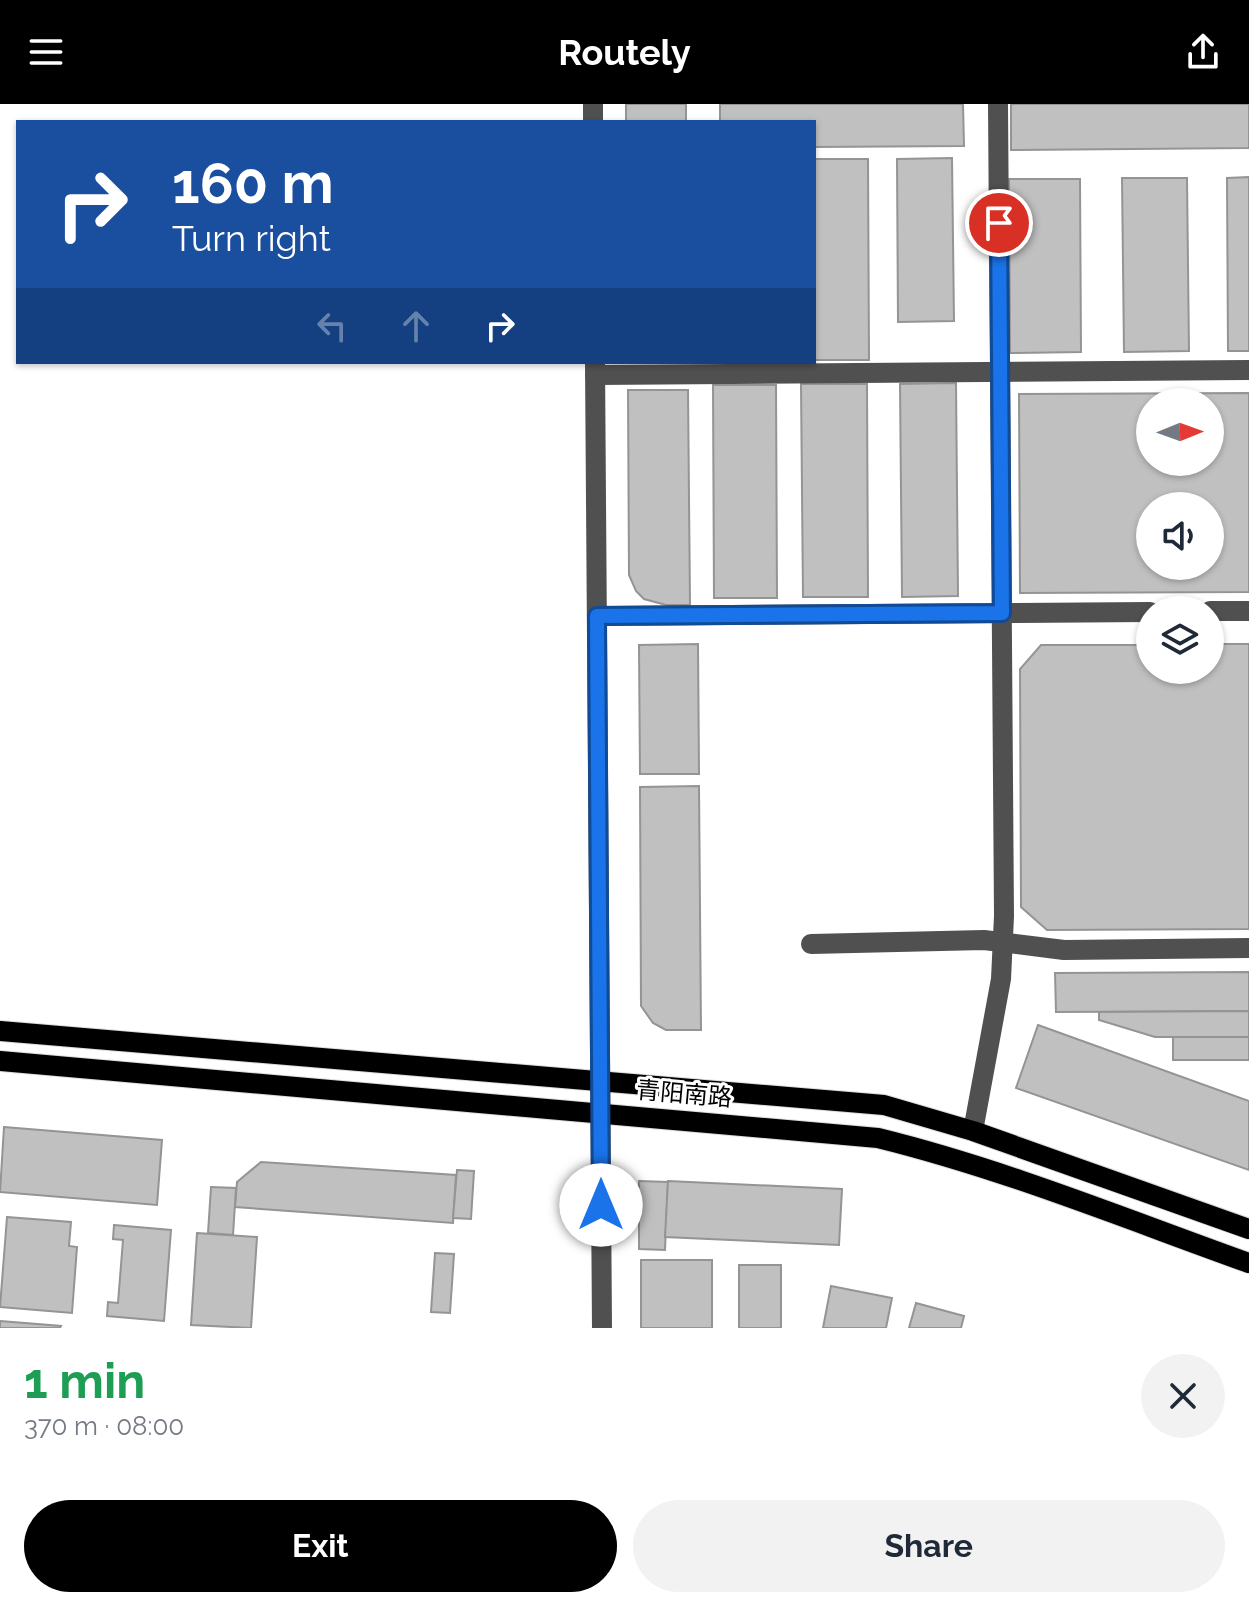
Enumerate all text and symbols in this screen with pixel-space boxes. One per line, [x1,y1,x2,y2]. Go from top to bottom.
icon: menu [24,30,68,74]
icon: share [1181,30,1225,74]
text: Routely [558,31,691,73]
text: 160 m [172,150,334,216]
icon: right [40,152,144,256]
pin [965,189,1033,257]
icon: arrive [977,201,1021,245]
text: Turn right [172,217,331,259]
icon: left [310,304,354,348]
icon: ahead [394,304,438,348]
icon: right [478,304,522,348]
north arrow [1136,388,1224,476]
map controls [1136,388,1224,684]
button: sound [1136,492,1224,580]
button: layers [1136,596,1224,684]
street label: 青阳南路 [635,1075,733,1112]
position arrow [559,1163,643,1247]
text: 1 min [24,1353,145,1409]
button: close [1141,1354,1225,1438]
text: 370 m · 08:00 [24,1411,184,1441]
button: Exit [24,1500,617,1592]
button: Share [633,1500,1225,1592]

